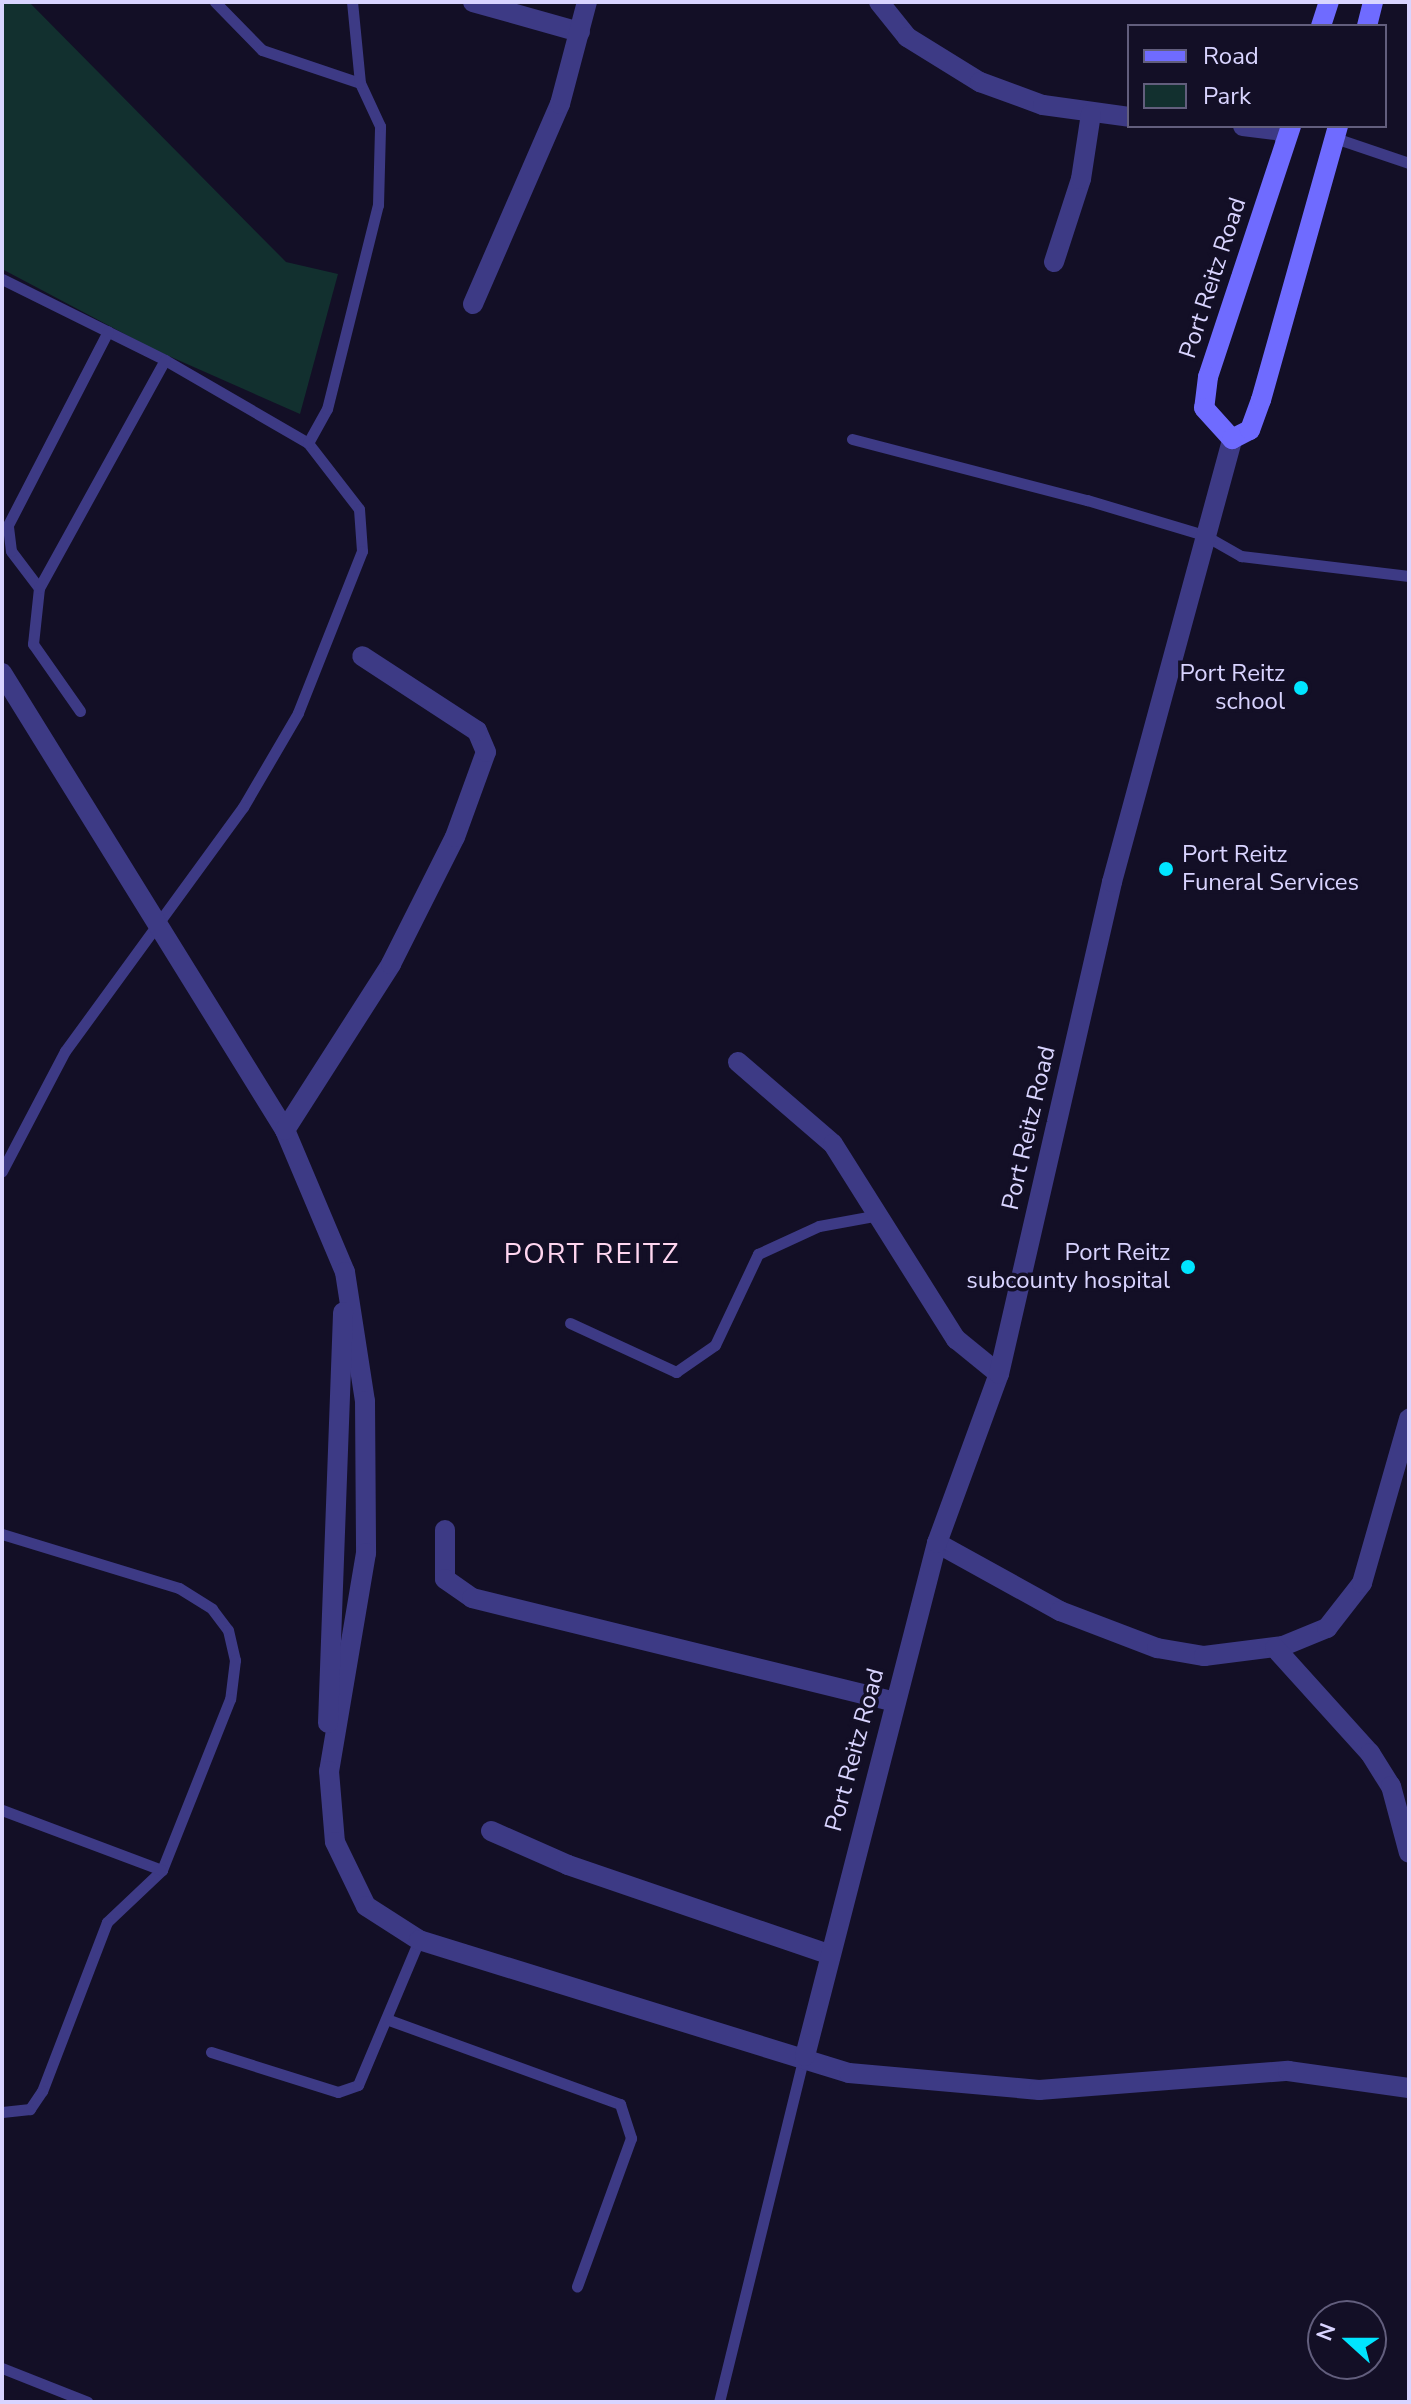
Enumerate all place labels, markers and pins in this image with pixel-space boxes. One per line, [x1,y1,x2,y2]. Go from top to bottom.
place label: Port Reitz school [1180,660,1285,716]
marker: Port Reitz school [1292,679,1310,697]
place label: Port Reitz Funeral Services [1182,841,1359,897]
marker: Port Reitz Funeral Services [1157,860,1175,878]
place label: Port Reitz subcounty hospital [966,1239,1170,1295]
marker: Port Reitz subcounty hospital [1177,1256,1199,1278]

